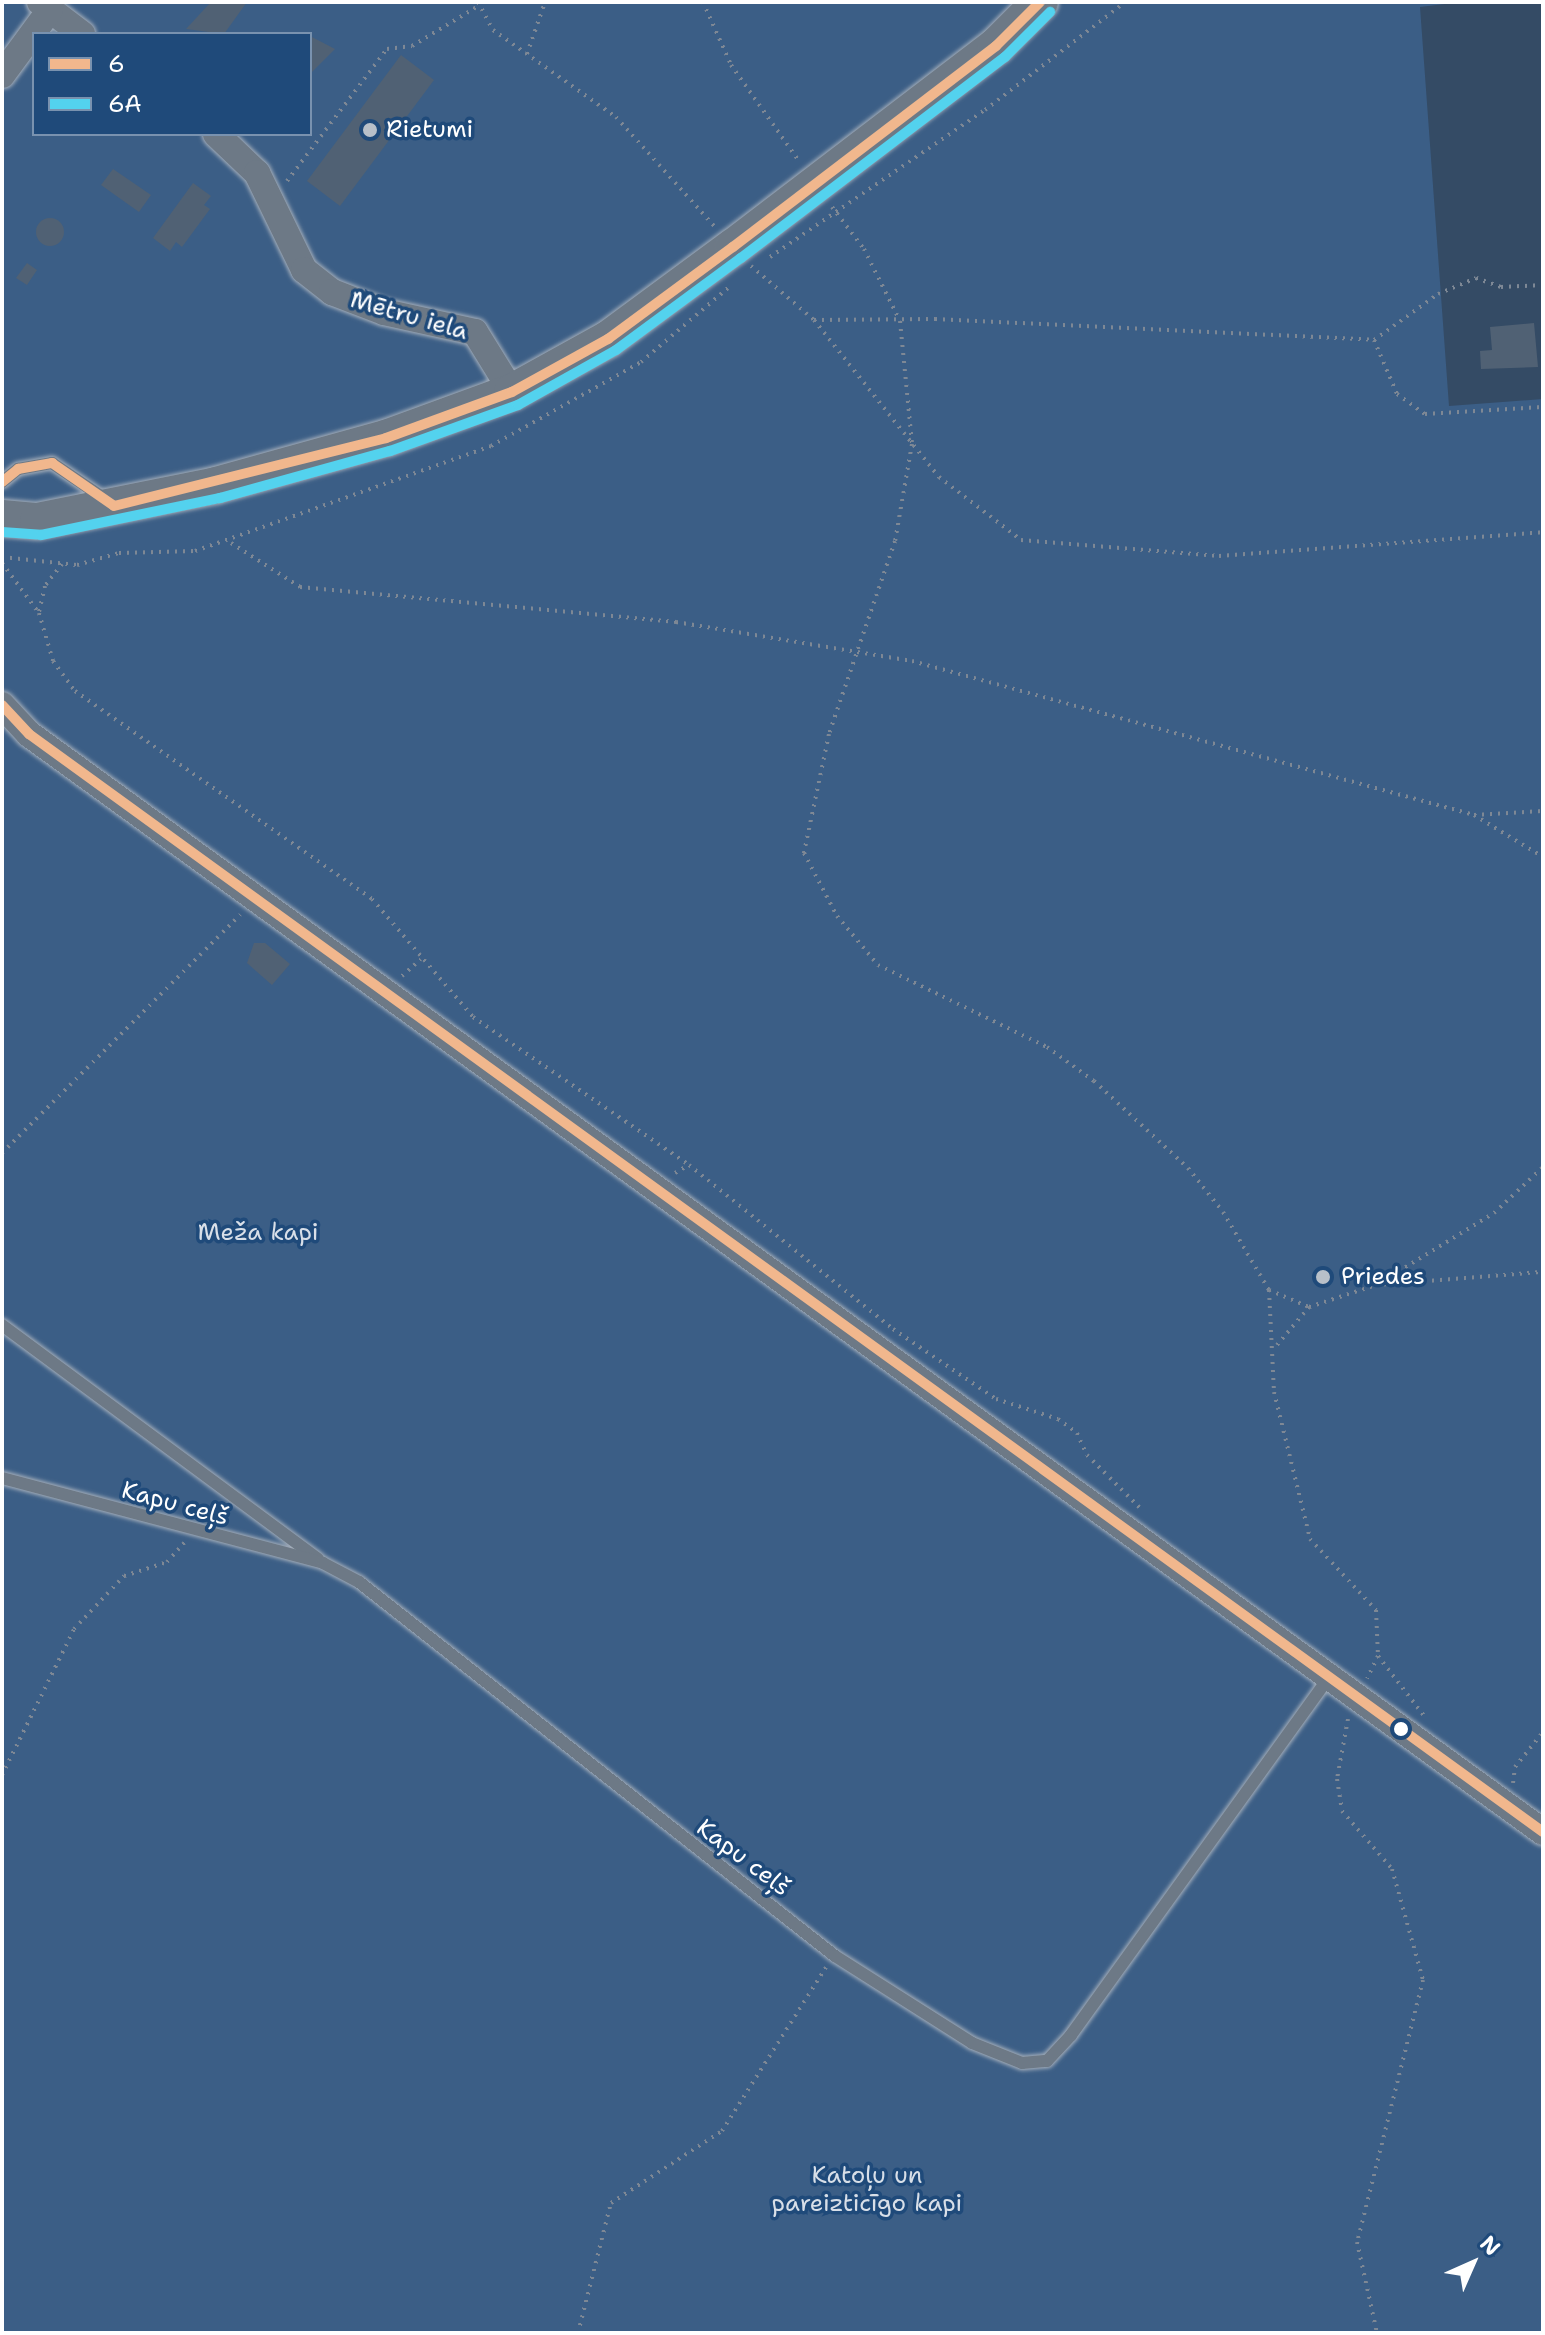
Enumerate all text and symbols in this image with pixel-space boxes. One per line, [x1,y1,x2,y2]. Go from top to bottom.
legend [32,32,312,136]
text: 6 [108,48,125,80]
text: 6A [108,88,142,120]
place label: Rietumi [386,116,473,144]
marker: Rietumi [361,121,379,139]
street label: Mētru iela [347,285,471,347]
park label: Meža kapi [197,1219,319,1247]
place label: Priedes [1341,1263,1425,1291]
marker: Priedes [1312,1266,1334,1288]
street label: Kapu ceļš [118,1476,232,1532]
unlabelled marker [1393,1721,1409,1737]
street label: Kapu ceļš [691,1814,795,1902]
park label: Katoļu un pareizticīgo kapi [772,2162,962,2218]
north arrow [1433,2223,1513,2303]
text: N [1474,2229,1507,2262]

